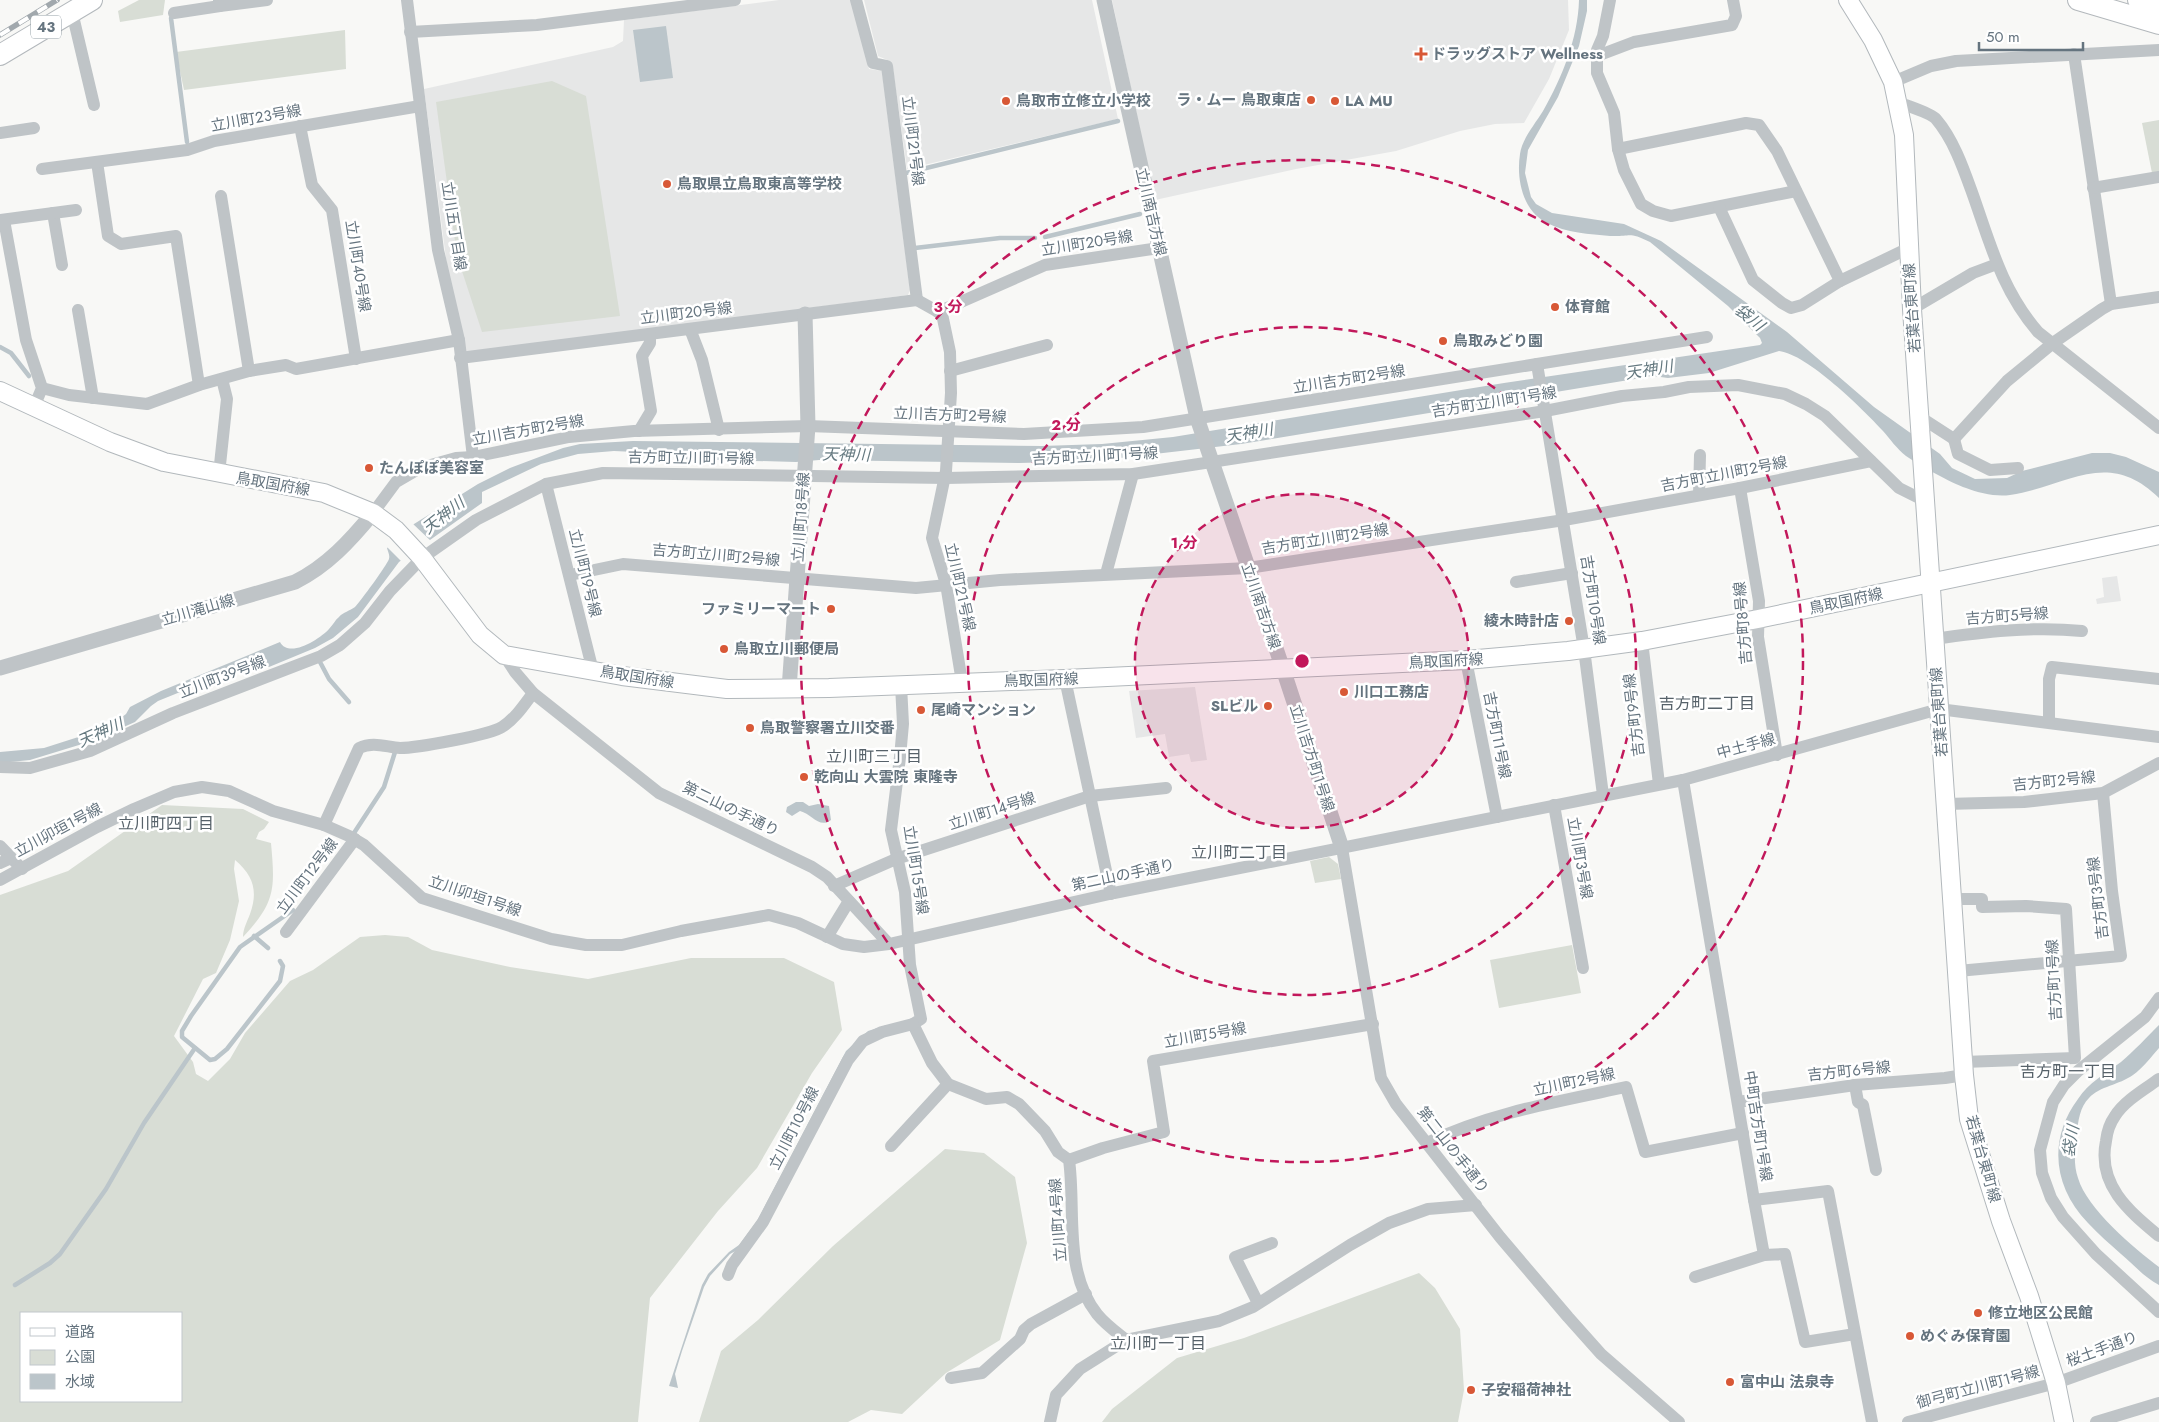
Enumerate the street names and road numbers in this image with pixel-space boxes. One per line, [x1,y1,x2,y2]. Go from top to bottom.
road number: 43 [31,16,61,38]
street label: 立川町21号線 [897,95,929,187]
street label: 立川町23号線 [209,99,303,137]
street label: 立川南吉方線 [1130,166,1172,258]
street label: 立川五丁目線 [436,180,472,272]
street label: 立川町40号線 [340,218,376,314]
street label: 立川町20号線 [1040,225,1134,261]
street label: 若葉台東町線 [1898,262,1926,354]
street label: 立川町20号線 [639,296,733,330]
street label: 立川吉方町2号線 [1291,359,1407,399]
street label: 吉方町立川町1号線 [1430,381,1558,423]
street label: 立川吉方町2号線 [893,402,1007,428]
street label: 立川吉方町2号線 [470,409,586,451]
street label: 吉方町立川町1号線 [1031,442,1159,470]
street label: 吉方町立川町1号線 [627,446,755,470]
street label: 吉方町立川町2号線 [1659,451,1789,497]
street label: 鳥取国府線 [234,467,312,501]
street label: 立川町18号線 [787,471,815,563]
street label: 吉方町立川町2号線 [1260,518,1390,560]
street label: 立川町19号線 [563,526,607,620]
street label: 吉方町立川町2号線 [651,538,781,572]
street label: 立川町21号線 [939,541,981,633]
street label: 吉方町10号線 [1575,553,1611,647]
street label: 立川南吉方線 [1236,560,1286,652]
street label: 吉方町8号線 [1728,581,1758,665]
street label: 鳥取国府線 [1807,582,1885,620]
street label: 立川滝山線 [159,589,237,631]
street label: 吉方町5号線 [1965,602,2049,630]
street label: 鳥取国府線 [1408,648,1484,674]
street label: 立川町39号線 [175,650,269,704]
street label: 鳥取国府線 [598,660,676,694]
street label: 若葉台東町線 [1925,666,1953,758]
street label: 鳥取国府線 [1003,668,1079,692]
street label: 吉方町9号線 [1618,672,1650,758]
street label: 吉方町11号線 [1478,689,1516,781]
street label: 立川吉方町1号線 [1284,701,1340,815]
street label: 中土手線 [1714,728,1778,764]
street label: 吉方町2号線 [2011,766,2097,796]
street label: 第二山の手通り [679,776,783,842]
street label: 立川町14号線 [946,787,1038,835]
street label: 立川卯垣1号線 [10,798,106,862]
street label: 立川町3号線 [1562,815,1598,901]
street label: 立川町15号線 [898,824,934,916]
street label: 立川町12号線 [271,833,343,919]
street label: 第二山の手通り [1069,853,1177,897]
street label: 吉方町3号線 [2082,855,2114,941]
street label: 立川卯垣1号線 [426,870,524,922]
street label: 吉方町1号線 [2041,939,2067,1021]
street label: 立川町5号線 [1162,1017,1248,1053]
street label: 吉方町6号線 [1806,1056,1892,1086]
street label: 立川町2号線 [1531,1063,1617,1101]
street label: 中町吉方町1号線 [1738,1069,1778,1183]
street label: 立川町10号線 [764,1083,824,1173]
street label: 第二山の手通り [1412,1102,1494,1198]
street label: 若葉台東町線 [1960,1113,2006,1205]
street label: 立川町4号線 [1044,1177,1072,1263]
street label: 桜土手通り [2063,1326,2141,1372]
street label: 御弓町立川町1号線 [1914,1360,2042,1414]

